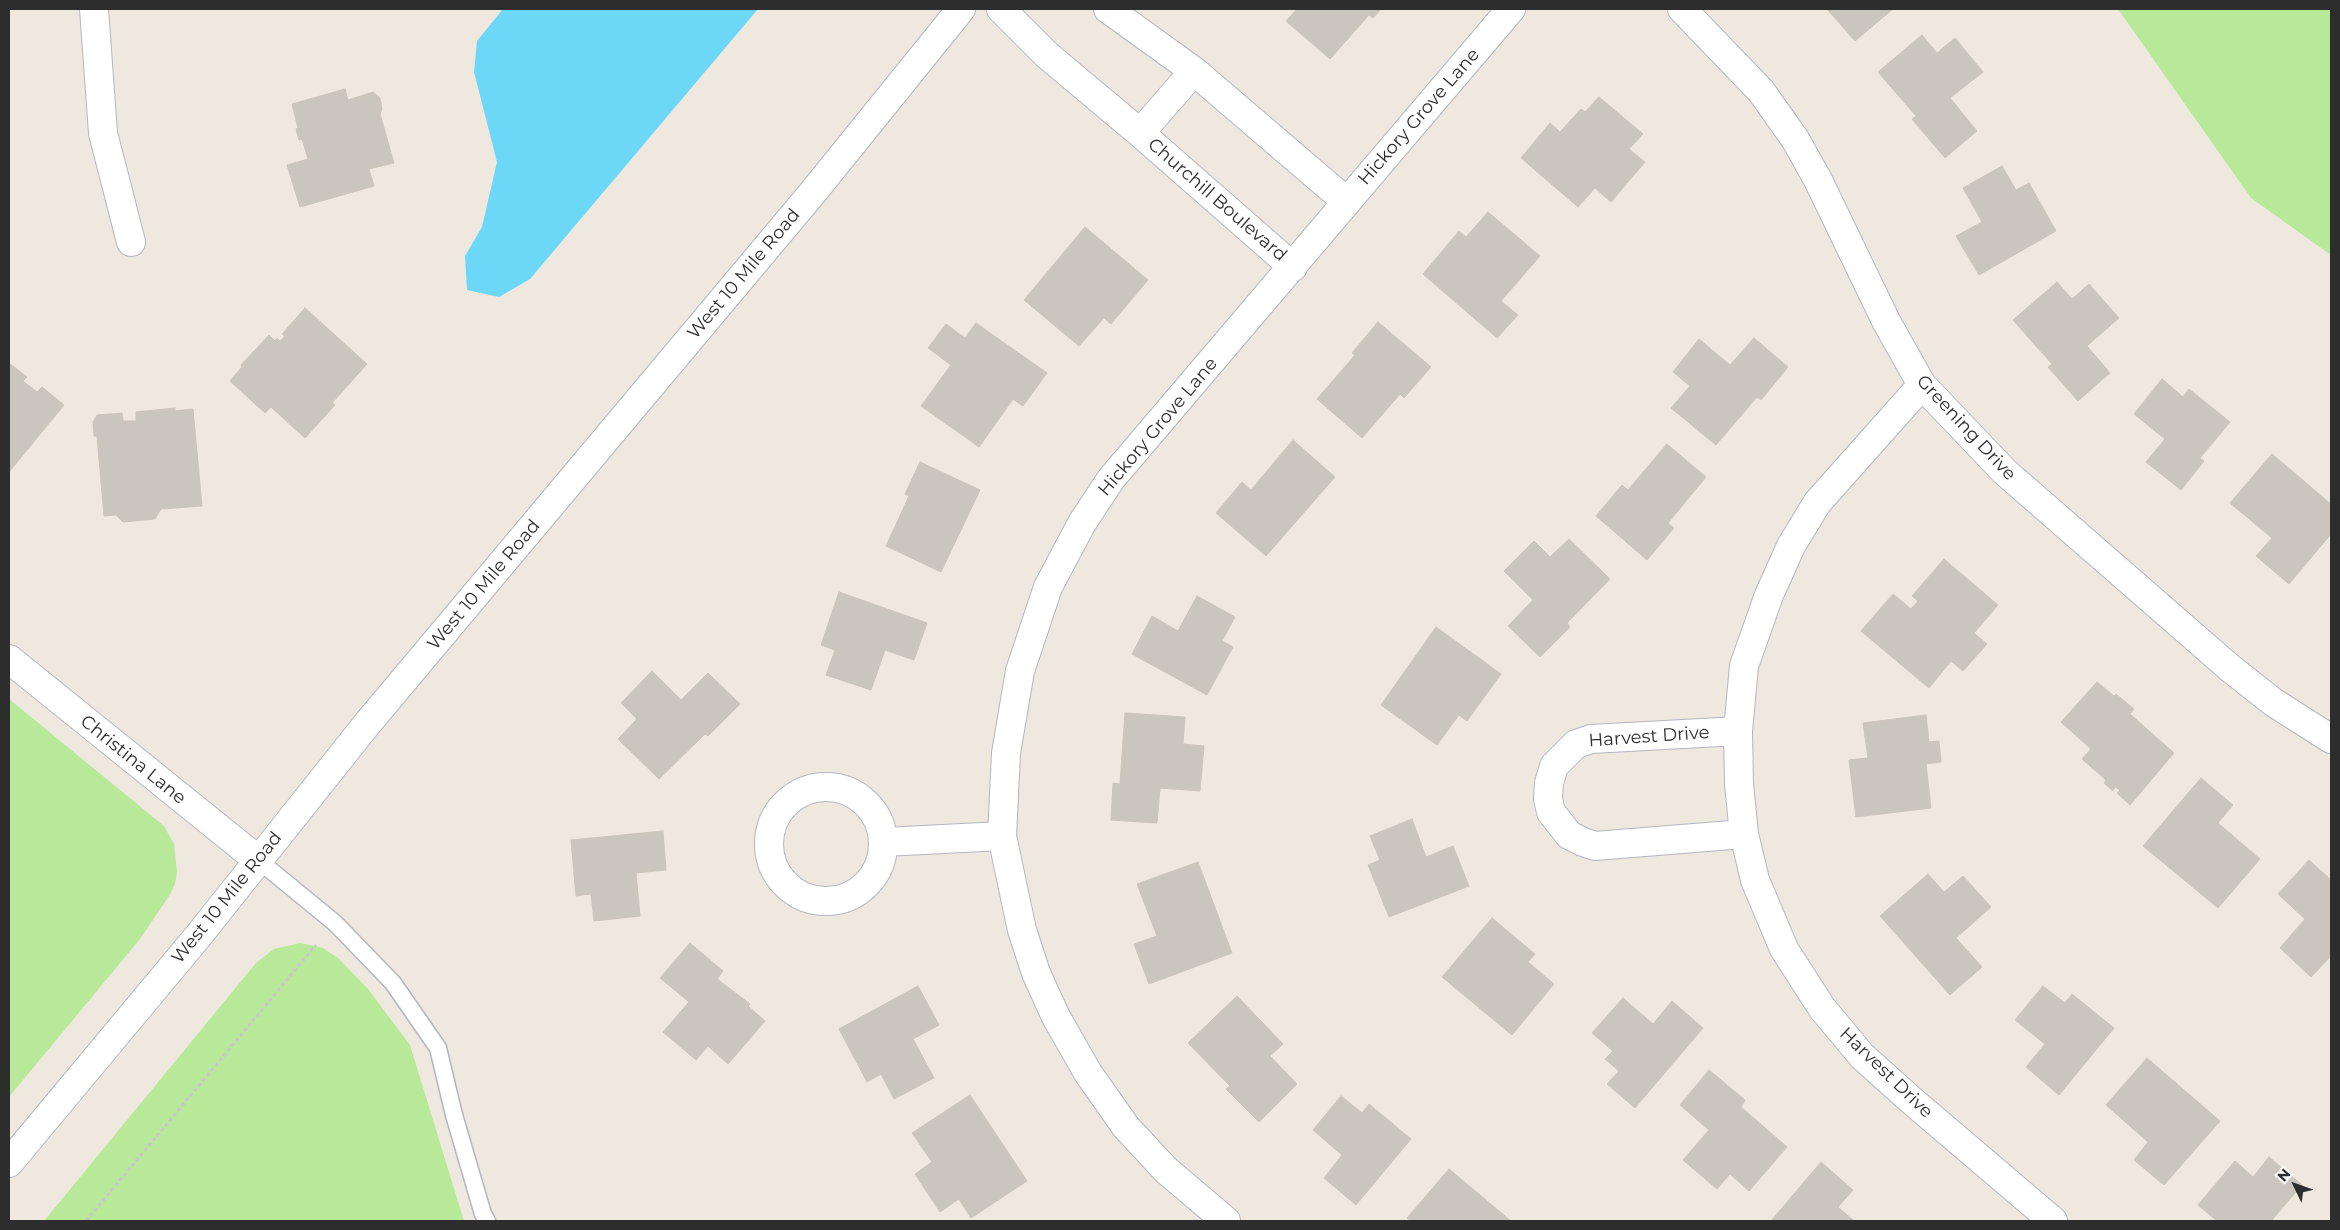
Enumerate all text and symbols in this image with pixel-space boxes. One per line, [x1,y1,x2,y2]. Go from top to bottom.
street label: Hickory Grove Lane [1354,44,1484,190]
street label: Churchill Boulevard [1143,134,1291,266]
street label: West 10 Mile Road [683,204,805,344]
street label: Hickory Grove Lane [1094,353,1222,501]
street label: Greening Drive [1912,371,2020,485]
street label: West 10 Mile Road [423,515,545,655]
street label: Christina Lane [76,711,190,809]
street label: Harvest Drive [1588,722,1710,752]
street label: West 10 Mile Road [167,828,287,968]
street label: Harvest Drive [1835,1023,1937,1123]
north arrow [2270,1160,2320,1210]
text: N [2273,1165,2294,1185]

